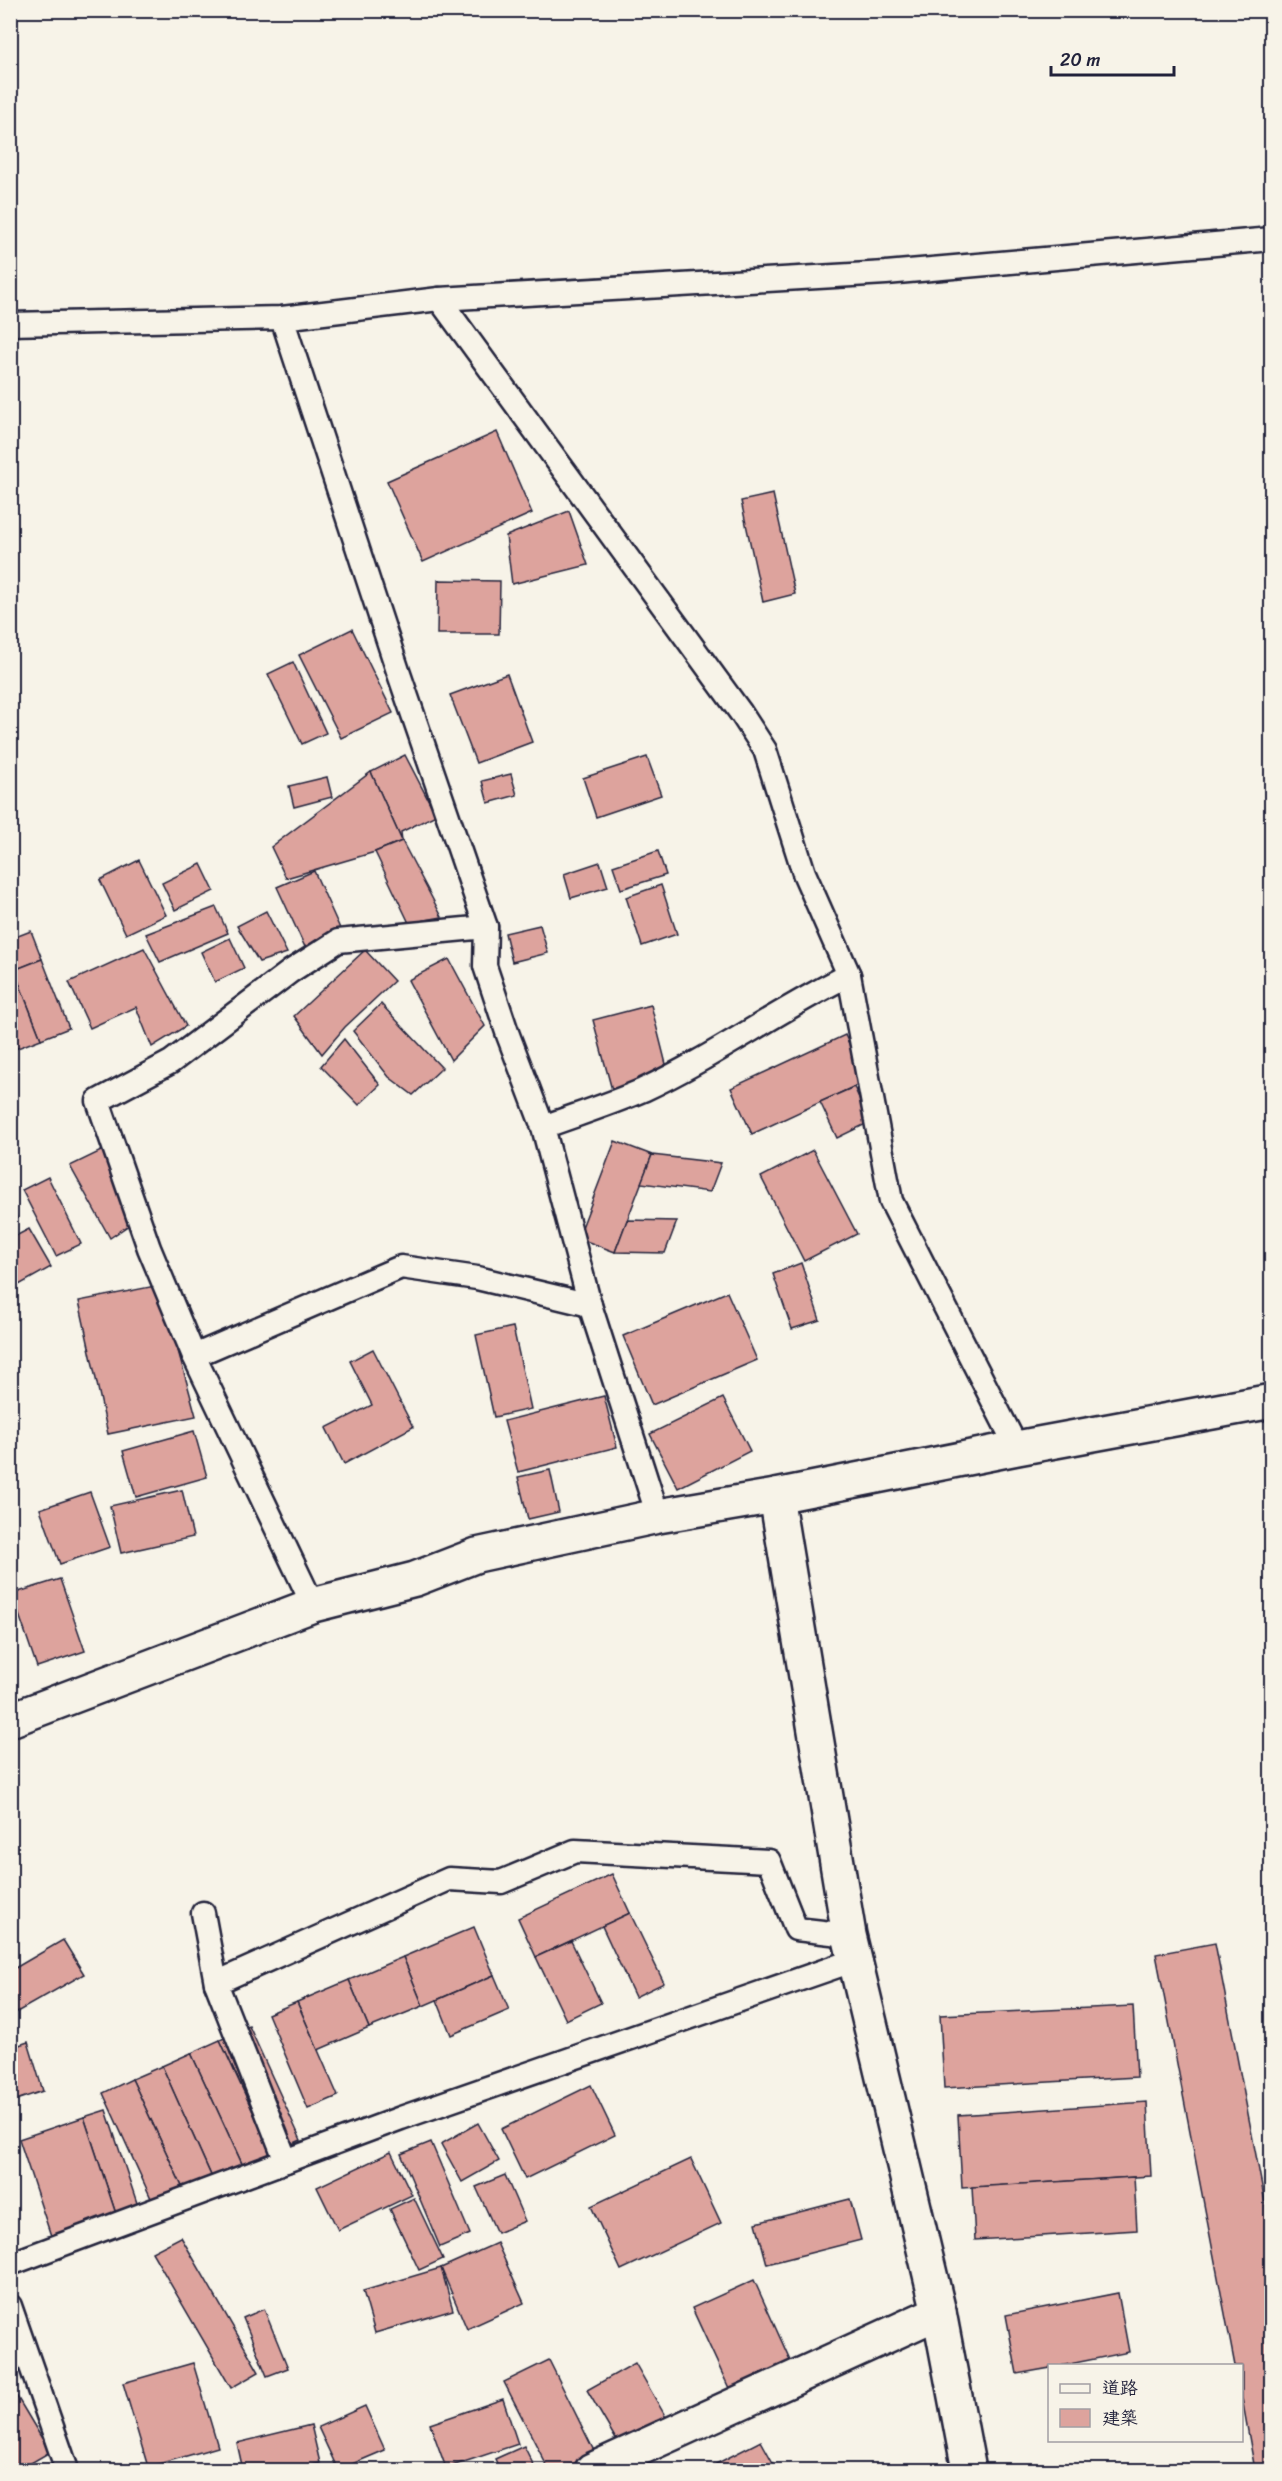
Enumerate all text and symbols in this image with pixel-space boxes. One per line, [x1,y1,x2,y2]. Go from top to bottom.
scale bar [1051,39,1174,77]
text: 20 m [1060,44,1100,76]
legend [1048,2364,1243,2442]
text: 道路 [1102,2372,1138,2404]
text: 建築 [1102,2402,1138,2434]

